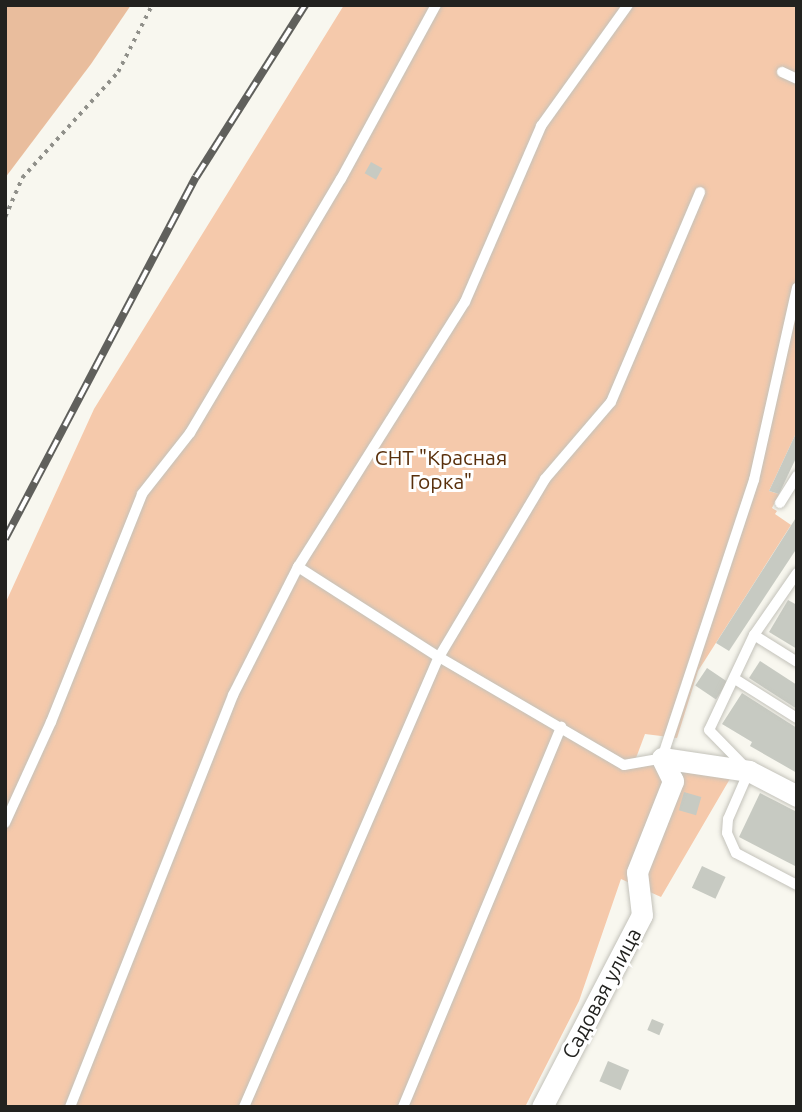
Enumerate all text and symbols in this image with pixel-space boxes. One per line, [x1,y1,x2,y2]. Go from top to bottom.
park label: СНТ "Красная Горка" [375,444,507,494]
street label: Садовая улица [556,923,646,1063]

